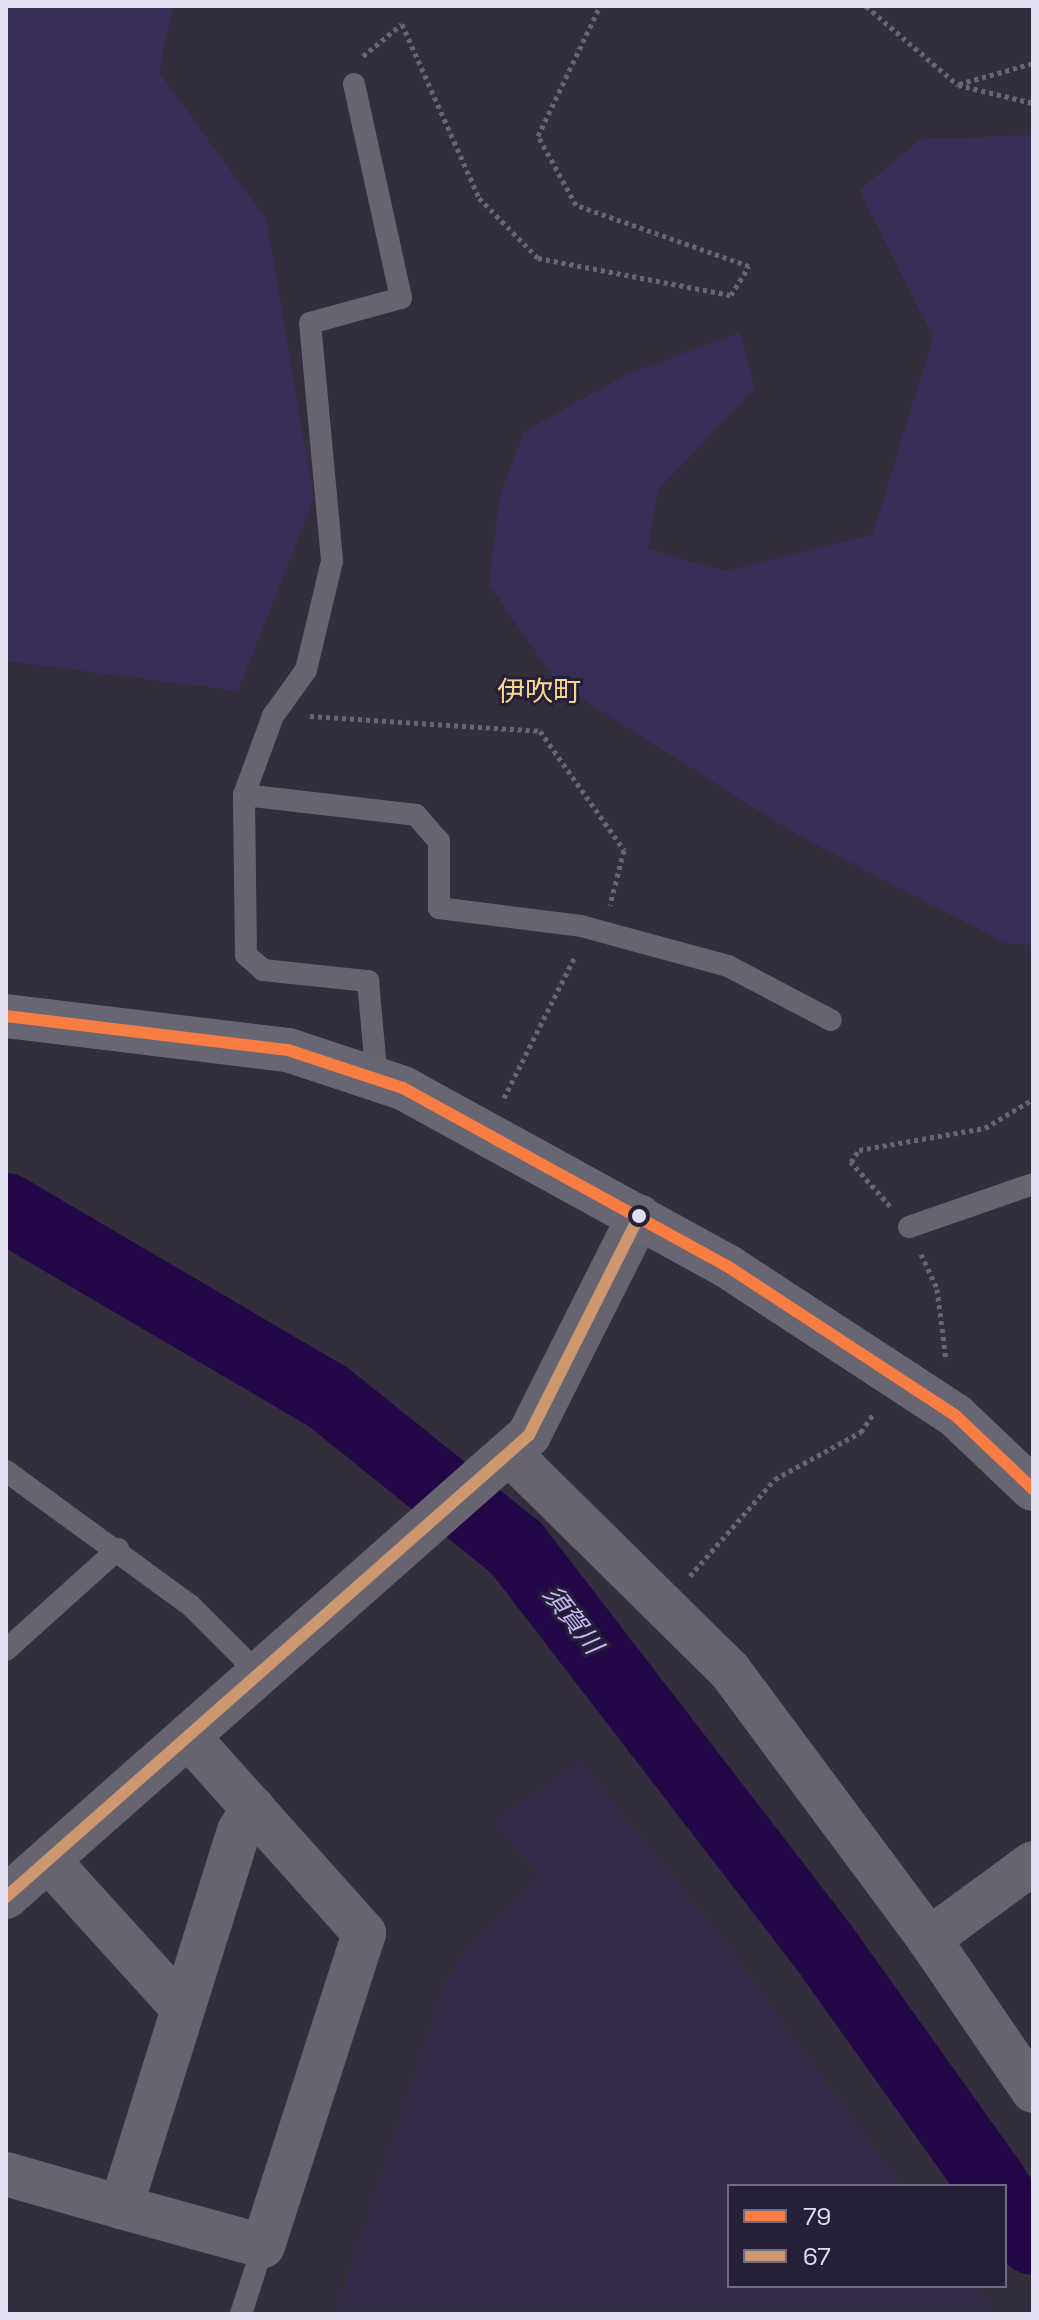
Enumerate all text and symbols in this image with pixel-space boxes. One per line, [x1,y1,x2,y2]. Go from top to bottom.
district label: 伊吹町 [497,674,581,708]
unlabelled marker [631,1208,647,1224]
water label: 須賀川 [536,1580,608,1660]
legend [727,2184,1007,2288]
text: 79 [803,2201,831,2232]
text: 67 [803,2241,831,2272]

